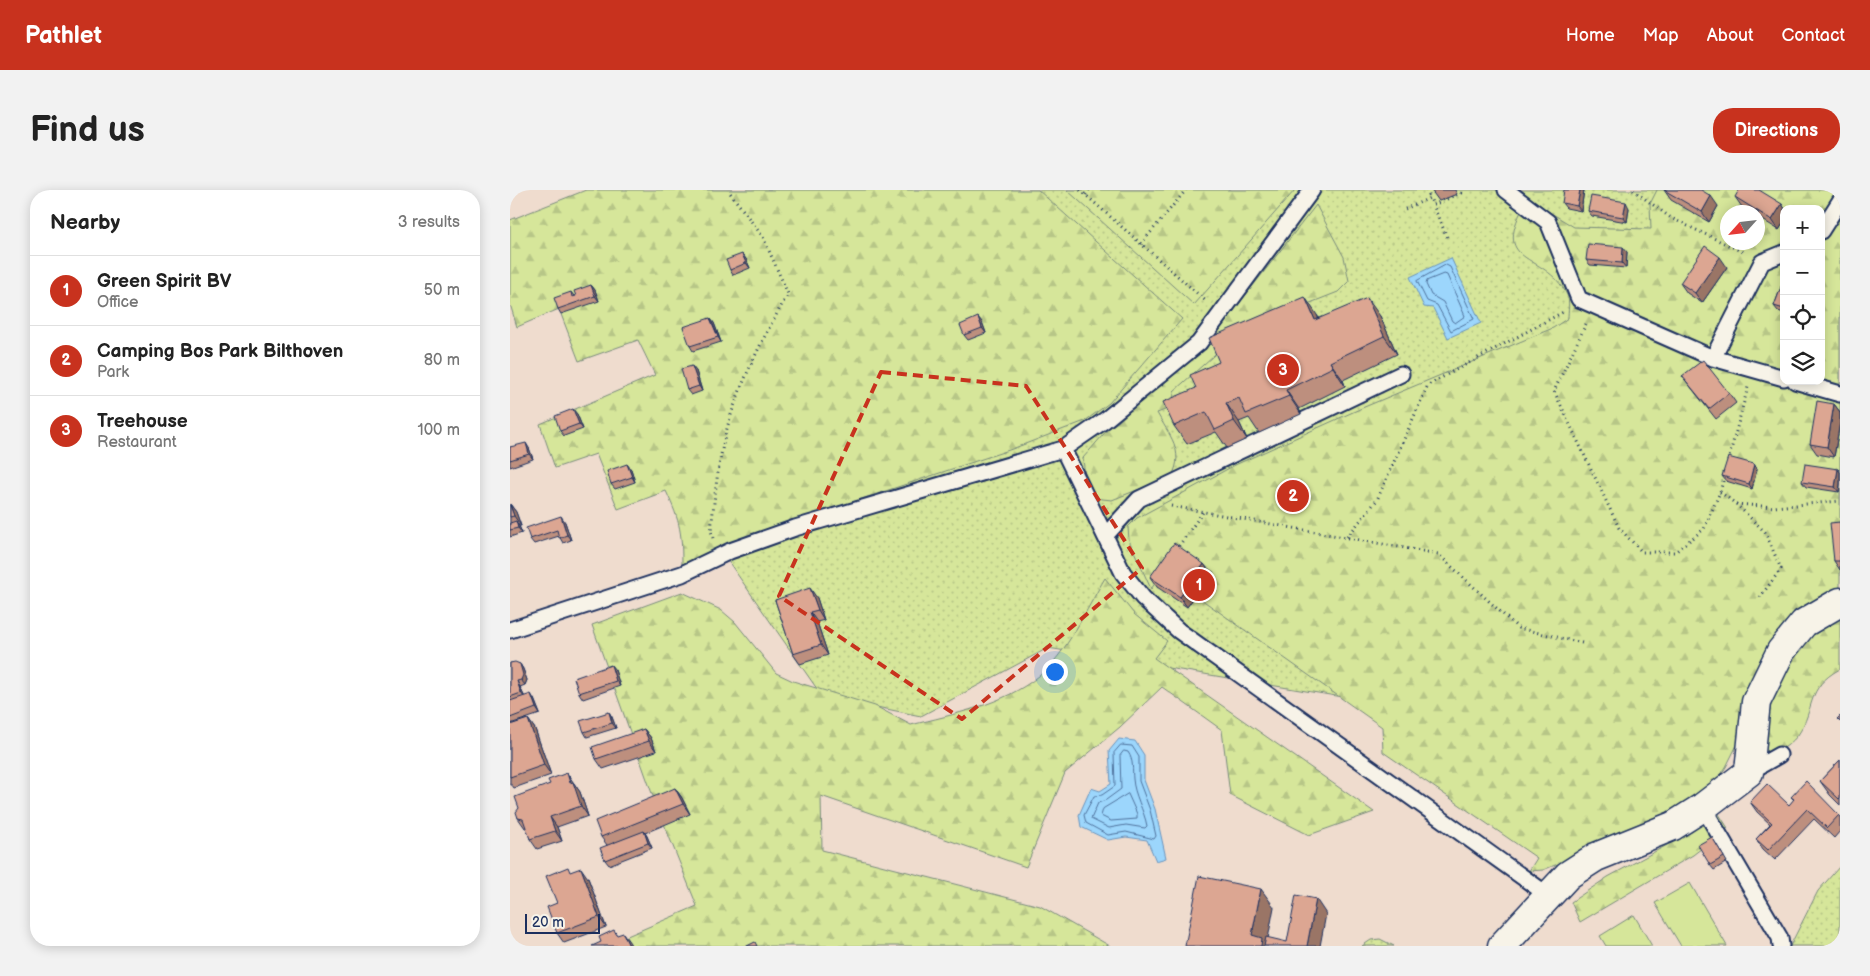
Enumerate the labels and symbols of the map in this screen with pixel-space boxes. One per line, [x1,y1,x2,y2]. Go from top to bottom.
north arrow [1720,205,1765,250]
pin: 3 [1267,351,1299,389]
pin: 2 [1277,477,1309,515]
pin: 1 [1183,566,1215,604]
your location [1042,659,1068,685]
scale bar [525,911,600,934]

